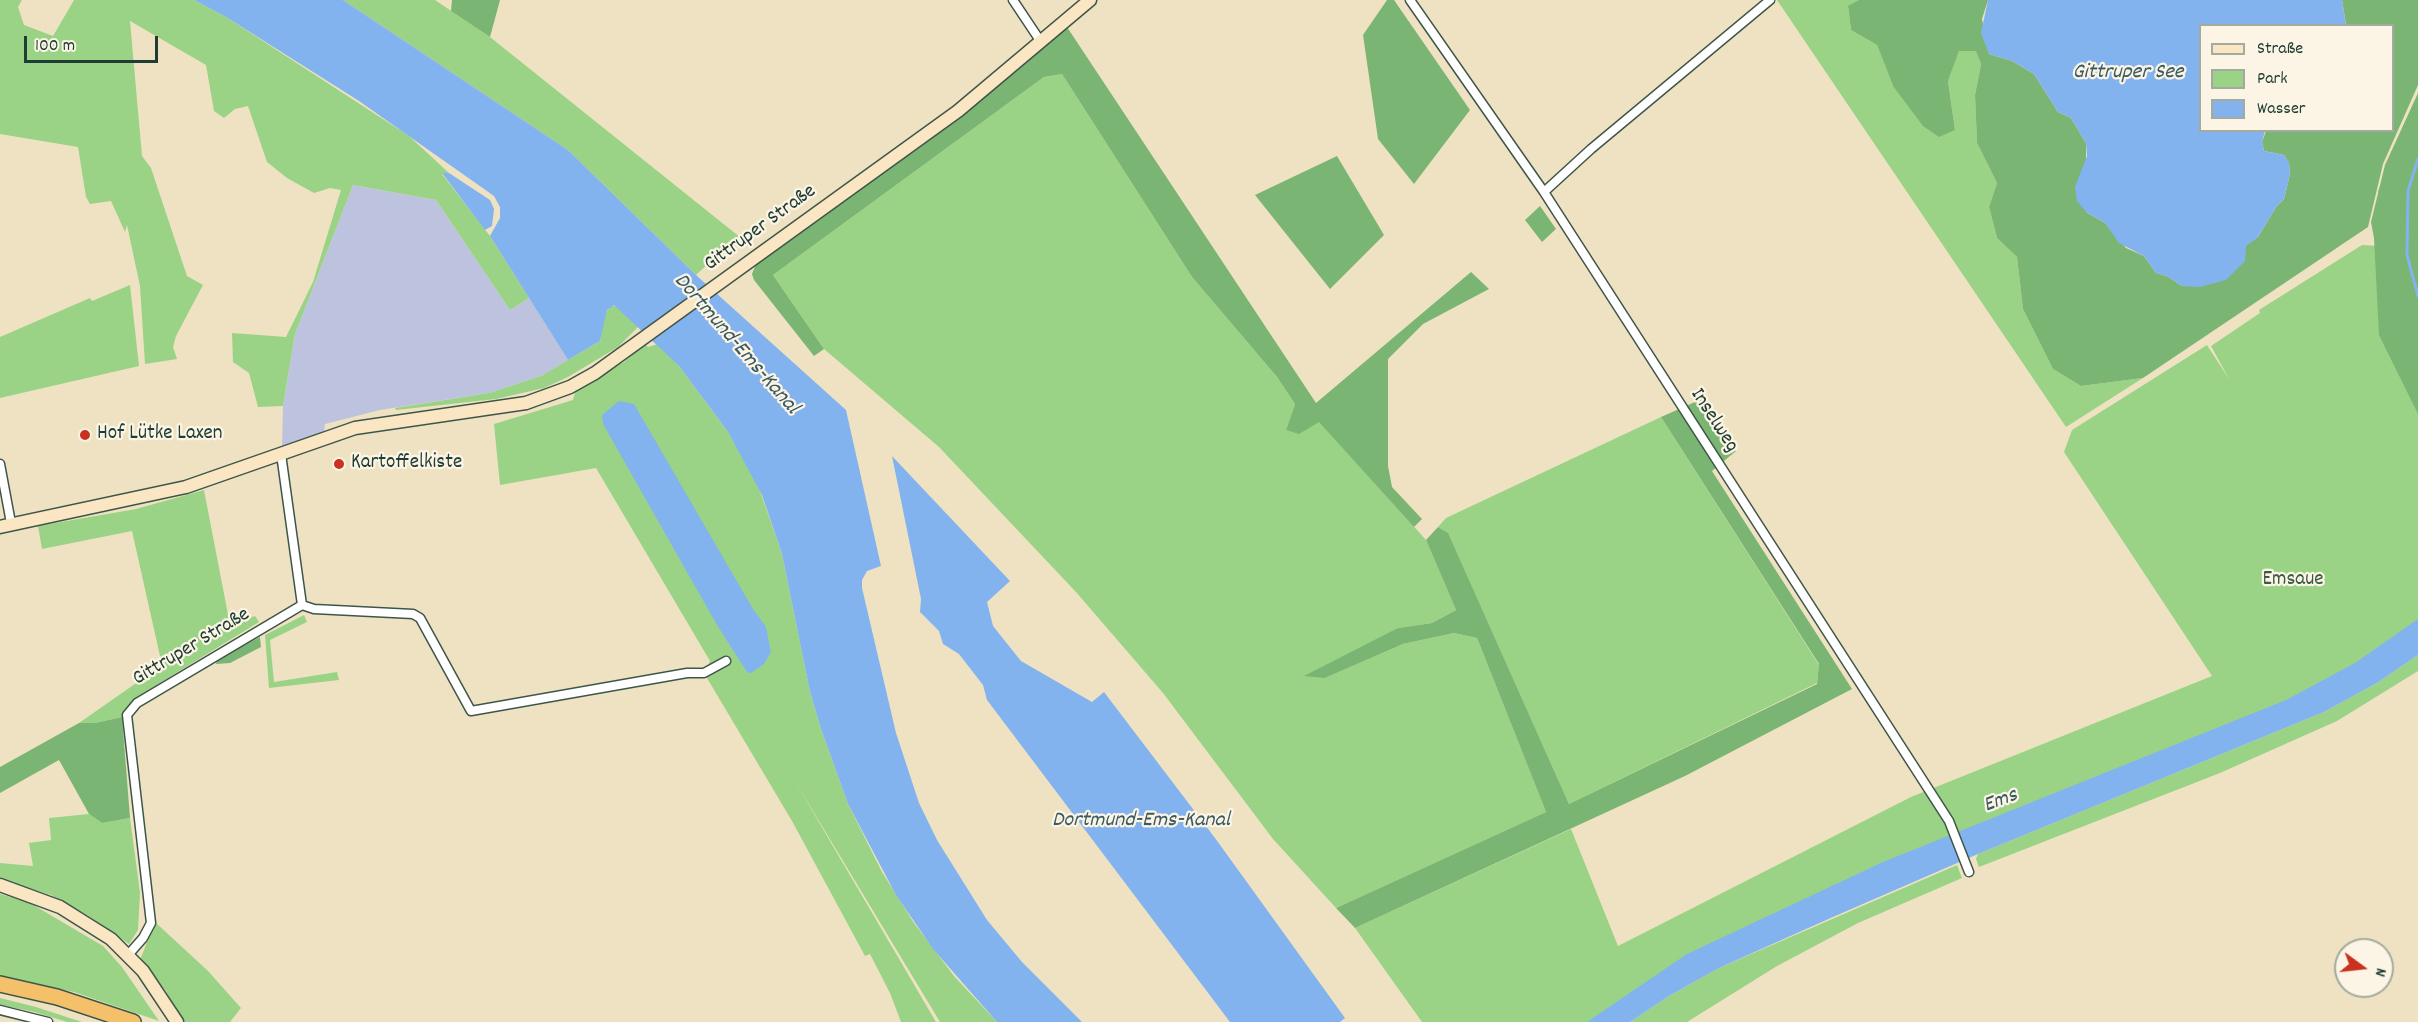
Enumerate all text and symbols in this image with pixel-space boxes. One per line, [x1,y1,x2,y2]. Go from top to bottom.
scale bar [27,24,160,62]
legend [2199,24,2394,132]
text: 100 m [35,34,75,59]
text: Straße [2257,37,2303,62]
water label: Gittruper See [2072,61,2184,87]
text: Park [2257,67,2288,92]
text: Wasser [2257,97,2306,122]
street label: Gittruper Straße [700,180,822,278]
water label: Dortmund-Ems-Kanal [667,269,803,421]
street label: Inselweg [1683,384,1743,458]
place label: Hof Lütke Laxen [97,422,223,448]
marker: Hof Lütke Laxen [78,428,92,442]
place label: Kartoffelkiste [351,451,462,477]
marker: Kartoffelkiste [332,457,346,471]
park label: Emsaue [2263,568,2323,594]
street label: Gittruper Straße [129,603,255,693]
water label: Ems [1980,784,2022,820]
water label: Dortmund-Ems-Kanal [1052,809,1230,835]
north arrow [2334,938,2394,998]
text: N [2368,965,2392,979]

